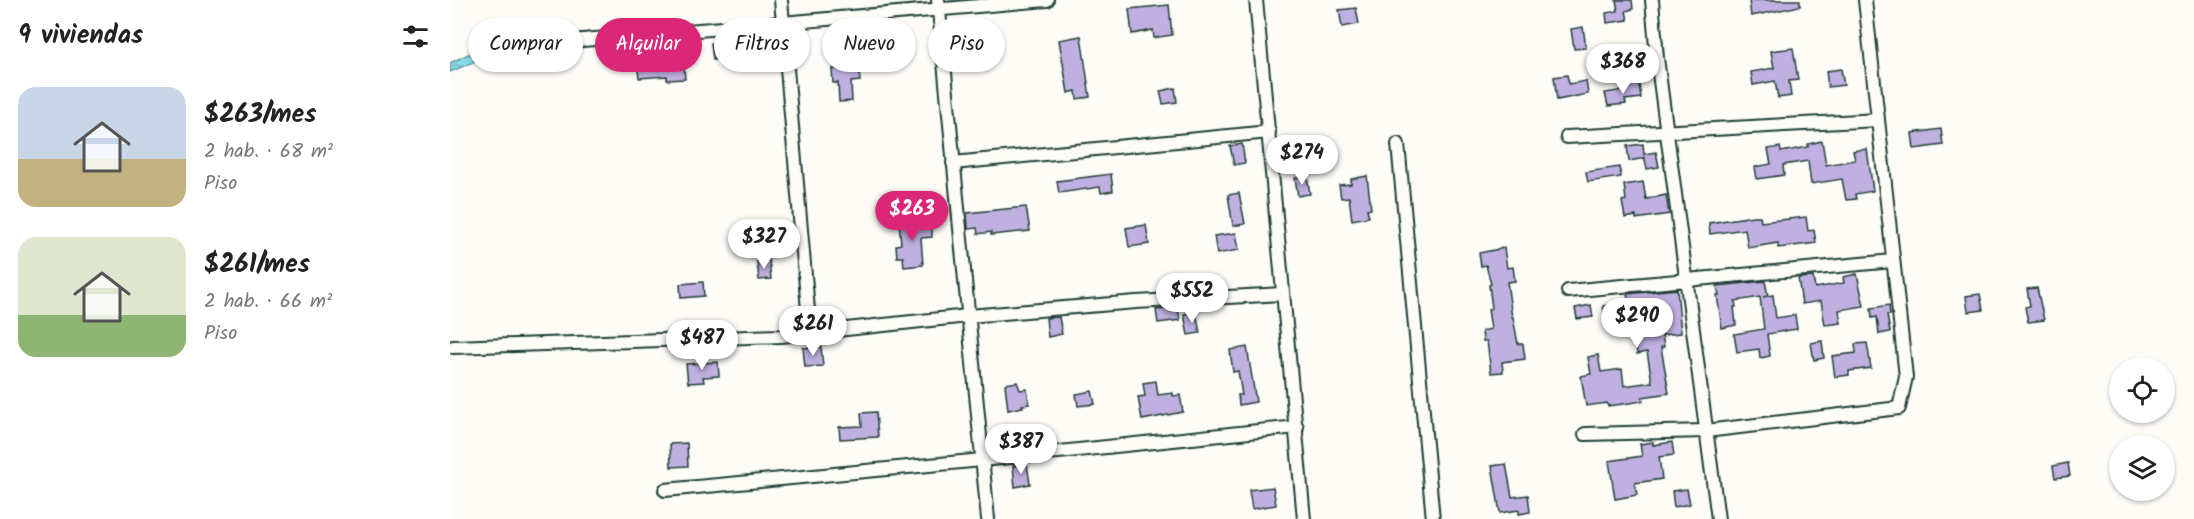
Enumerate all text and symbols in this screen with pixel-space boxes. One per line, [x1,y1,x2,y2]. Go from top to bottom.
text: 9 viviendas [18,15,143,57]
chip: Comprar [468,18,583,72]
chip: Alquilar [595,18,702,72]
chip: Filtros [714,18,810,72]
chip: Nuevo [822,18,916,72]
chip: Piso [928,18,1005,72]
icon: filters [399,20,432,53]
pin: $368 [1587,44,1659,95]
text: $368 [1600,47,1646,79]
text: $263/mes [204,94,316,136]
icon: home [66,111,138,183]
pin: $274 [1266,135,1338,186]
text: 2 hab. · 68 m² [204,136,333,168]
text: $274 [1280,138,1324,170]
text: Piso [204,168,237,200]
pin: $263 [876,191,948,242]
text: $263 [889,194,935,226]
pin: $327 [728,219,800,270]
text: $327 [742,222,786,254]
text: $261/mes [204,244,310,286]
icon: home [66,261,138,333]
pin: $552 [1156,273,1228,324]
text: $552 [1170,276,1214,308]
text: 2 hab. · 66 m² [204,286,332,318]
pin: $290 [1601,298,1673,349]
text: $290 [1615,301,1659,333]
pin: $261 [777,306,849,357]
text: $261 [793,309,833,341]
text: Piso [204,318,237,350]
pin: $487 [666,320,738,371]
text: $487 [680,323,724,355]
map controls [2109,357,2175,501]
button: locate [2109,357,2175,423]
pin: $387 [985,424,1057,475]
text: $387 [999,427,1043,459]
button: layers [2109,435,2175,501]

